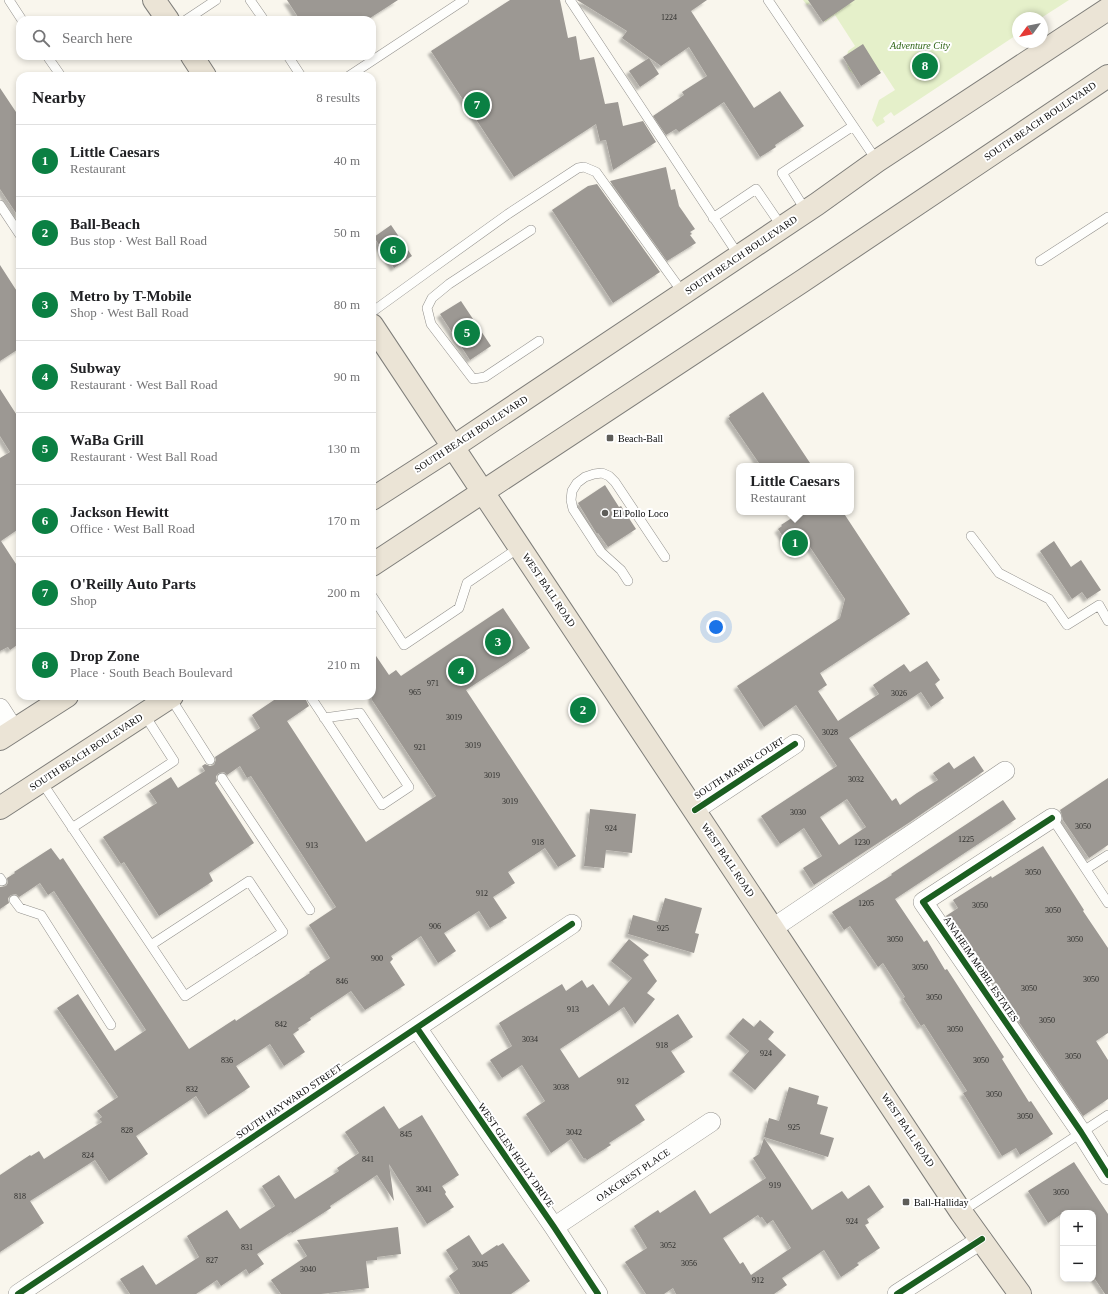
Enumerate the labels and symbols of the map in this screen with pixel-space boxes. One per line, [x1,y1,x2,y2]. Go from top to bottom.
north arrow [1012,12,1048,48]
house number: 1224 [661,13,677,22]
park label: Adventure City [889,40,951,51]
pin: 8 [912,51,938,81]
street label: SOUTH BEACH BOULEVARD [982,79,1098,163]
pin: 7 [464,90,490,120]
street label: SOUTH BEACH BOULEVARD [683,213,799,297]
pin: 6 [380,235,406,265]
pin: 5 [454,318,480,348]
street label: SOUTH BEACH BOULEVARD [412,393,530,475]
marker: Beach-Ball [605,433,615,443]
place label: Beach-Ball [618,433,663,444]
marker: El Pollo Loco [600,508,610,518]
place label: El Pollo Loco [613,508,669,519]
pin: 1 [782,528,808,558]
street label: WEST BALL ROAD [520,551,578,629]
your location [706,617,726,637]
pin: 3 [485,627,511,657]
pin: 4 [448,656,474,686]
house number: 971 [427,679,439,688]
house number: 965 [409,688,421,697]
house number: 3026 [891,689,907,698]
pin: 2 [570,695,596,725]
street label: SOUTH BEACH BOULEVARD [27,711,145,793]
house number: 3019 [446,713,462,722]
house number: 3028 [822,728,838,737]
street label: SOUTH MARIN COURT [692,735,786,801]
house number: 3019 [465,741,481,750]
house number: 921 [414,743,426,752]
house number: 3019 [484,771,500,780]
house number: 3032 [848,775,864,784]
house number: 3019 [502,797,518,806]
house number: 3030 [790,808,806,817]
street label: WEST BALL ROAD [699,821,757,899]
house number: 3050 [1075,822,1091,831]
house number: 924 [605,824,617,833]
house number: 1225 [958,835,974,844]
house number: 918 [532,838,544,847]
house number: 1230 [854,838,870,847]
house number: 913 [306,841,318,850]
house number: 3050 [1025,868,1041,877]
house number: 912 [476,889,488,898]
house number: 1205 [858,899,874,908]
house number: 3050 [972,901,988,910]
house number: 3050 [1045,906,1061,915]
street label: ANAHEIM MOBIL ESTATES [942,914,1020,1024]
house number: 906 [429,922,441,931]
house number: 925 [657,924,669,933]
house number: 3050 [887,935,903,944]
house number: 3050 [1067,935,1083,944]
house number: 900 [371,954,383,963]
house number: 3050 [912,963,928,972]
house number: 3050 [1083,975,1099,984]
house number: 846 [336,977,348,986]
house number: 3050 [1021,984,1037,993]
house number: 3050 [926,993,942,1002]
house number: 913 [567,1005,579,1014]
house number: 3050 [1039,1016,1055,1025]
house number: 842 [275,1020,287,1029]
house number: 3050 [947,1025,963,1034]
house number: 3034 [522,1035,538,1044]
house number: 918 [656,1041,668,1050]
house number: 924 [760,1049,772,1058]
house number: 3050 [1065,1052,1081,1061]
house number: 836 [221,1056,233,1065]
house number: 3050 [973,1056,989,1065]
street label: SOUTH HAYWARD STREET [234,1061,344,1141]
house number: 912 [617,1077,629,1086]
house number: 3038 [553,1083,569,1092]
house number: 832 [186,1085,198,1094]
house number: 3050 [986,1090,1002,1099]
street label: WEST BALL ROAD [879,1091,937,1169]
street label: WEST GLEN HOLLY DRIVE [476,1101,556,1209]
house number: 3050 [1017,1112,1033,1121]
house number: 925 [788,1123,800,1132]
house number: 828 [121,1126,133,1135]
house number: 3042 [566,1128,582,1137]
house number: 845 [400,1130,412,1139]
street label: OAKCREST PLACE [594,1146,672,1204]
house number: 824 [82,1151,94,1160]
house number: 841 [362,1155,374,1164]
house number: 919 [769,1181,781,1190]
house number: 3041 [416,1185,432,1194]
house number: 3050 [1053,1188,1069,1197]
house number: 818 [14,1192,26,1201]
marker: Ball-Halliday [901,1197,911,1207]
place label: Ball-Halliday [914,1197,968,1208]
house number: 924 [846,1217,858,1226]
house number: 3052 [660,1241,676,1250]
house number: 831 [241,1243,253,1252]
house number: 827 [206,1256,218,1265]
house number: 3056 [681,1259,697,1268]
house number: 3045 [472,1260,488,1269]
house number: 3040 [300,1265,316,1274]
house number: 912 [752,1276,764,1285]

